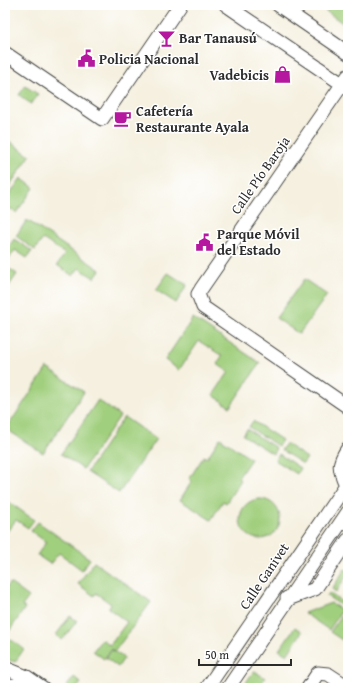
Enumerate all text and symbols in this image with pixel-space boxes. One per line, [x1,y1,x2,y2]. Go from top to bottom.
bar icon: Bar Tanausú [156,28,176,48]
place label: Bar Tanausú [179,28,257,48]
public building icon: Policia Nacional [76,49,96,69]
place label: Policia Nacional [99,49,200,69]
place label: Vadebicis [210,65,269,85]
shop icon: Vadebicis [272,65,292,85]
place label: Cafetería Restaurante Ayala [136,101,250,137]
cafe icon: Cafetería Restaurante Ayala [113,109,133,129]
street label: Calle Pío Baroja [226,132,295,218]
place label: Parque Móvil del Estado [217,224,300,260]
public building icon: Parque Móvil del Estado [194,232,214,252]
street label: Calle Ganivet [234,539,294,613]
scale bar [199,641,291,667]
text: 50 m [205,646,229,663]

